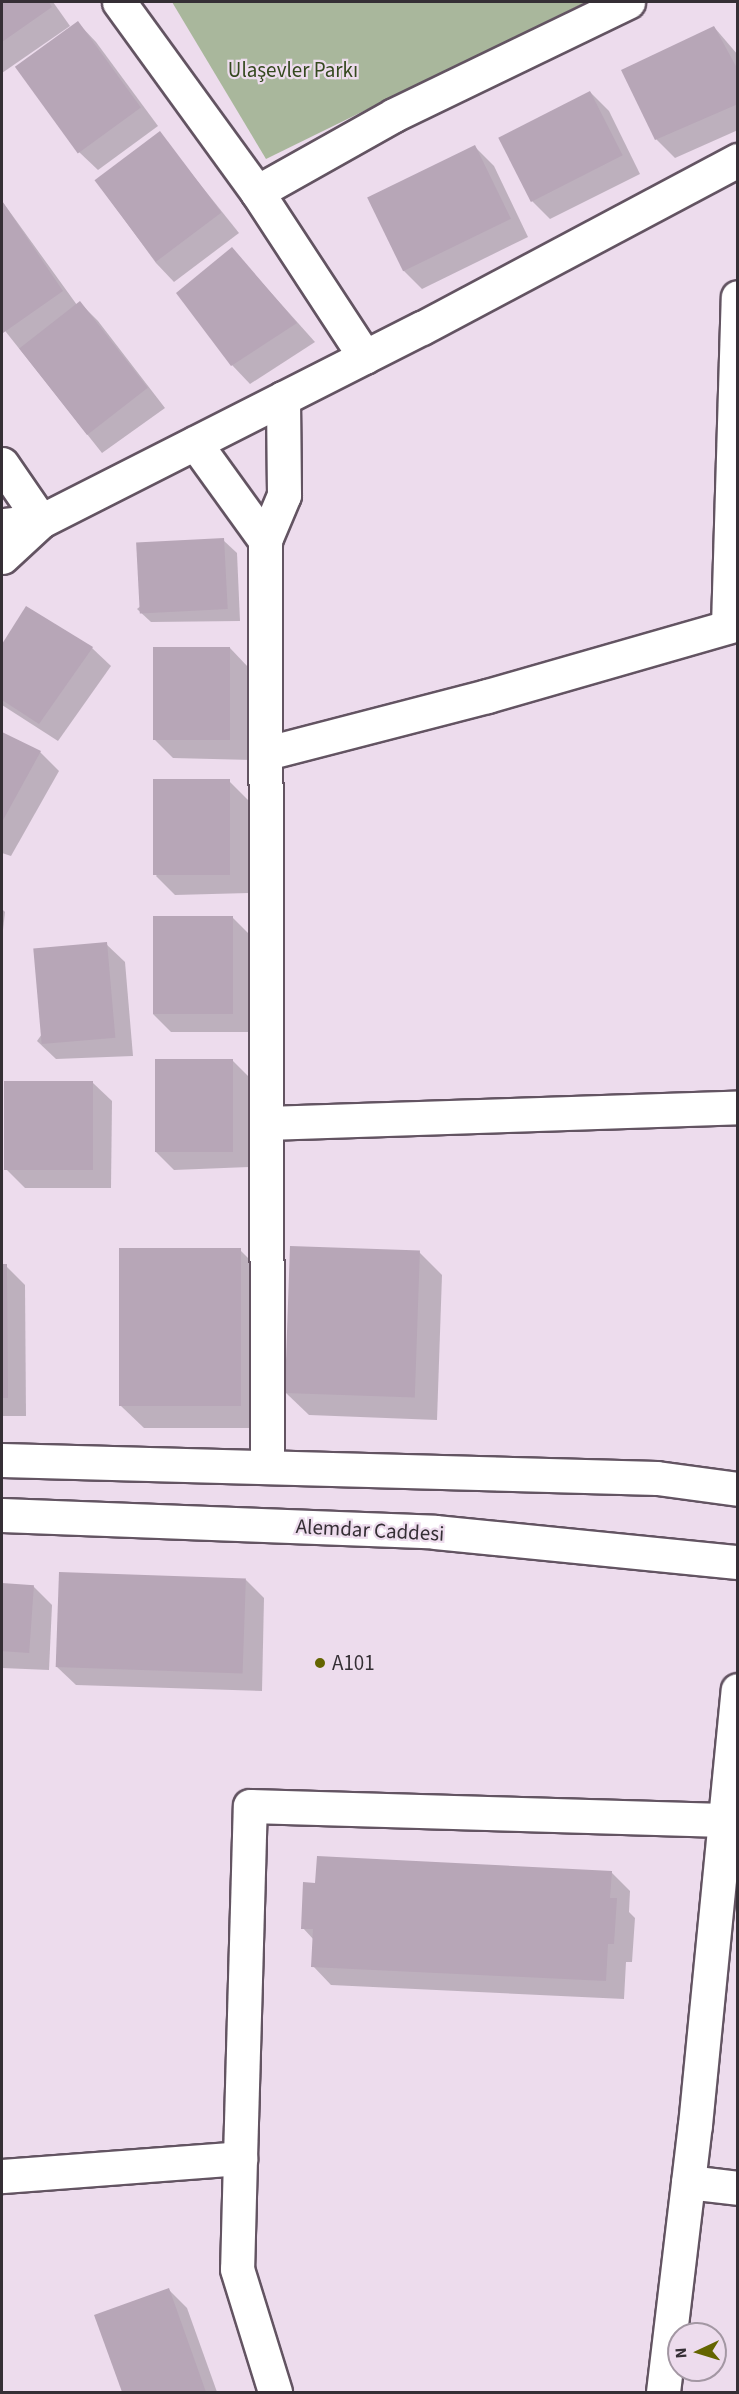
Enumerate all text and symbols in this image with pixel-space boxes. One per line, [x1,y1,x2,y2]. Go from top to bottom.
park label: Ulaşevler Parkı [228,57,358,83]
street label: Alemdar Caddesi [295,1514,445,1546]
place label: A101 [332,1650,375,1676]
marker: A101 [313,1656,327,1670]
north arrow [667,2322,727,2382]
text: N [670,2347,692,2359]

